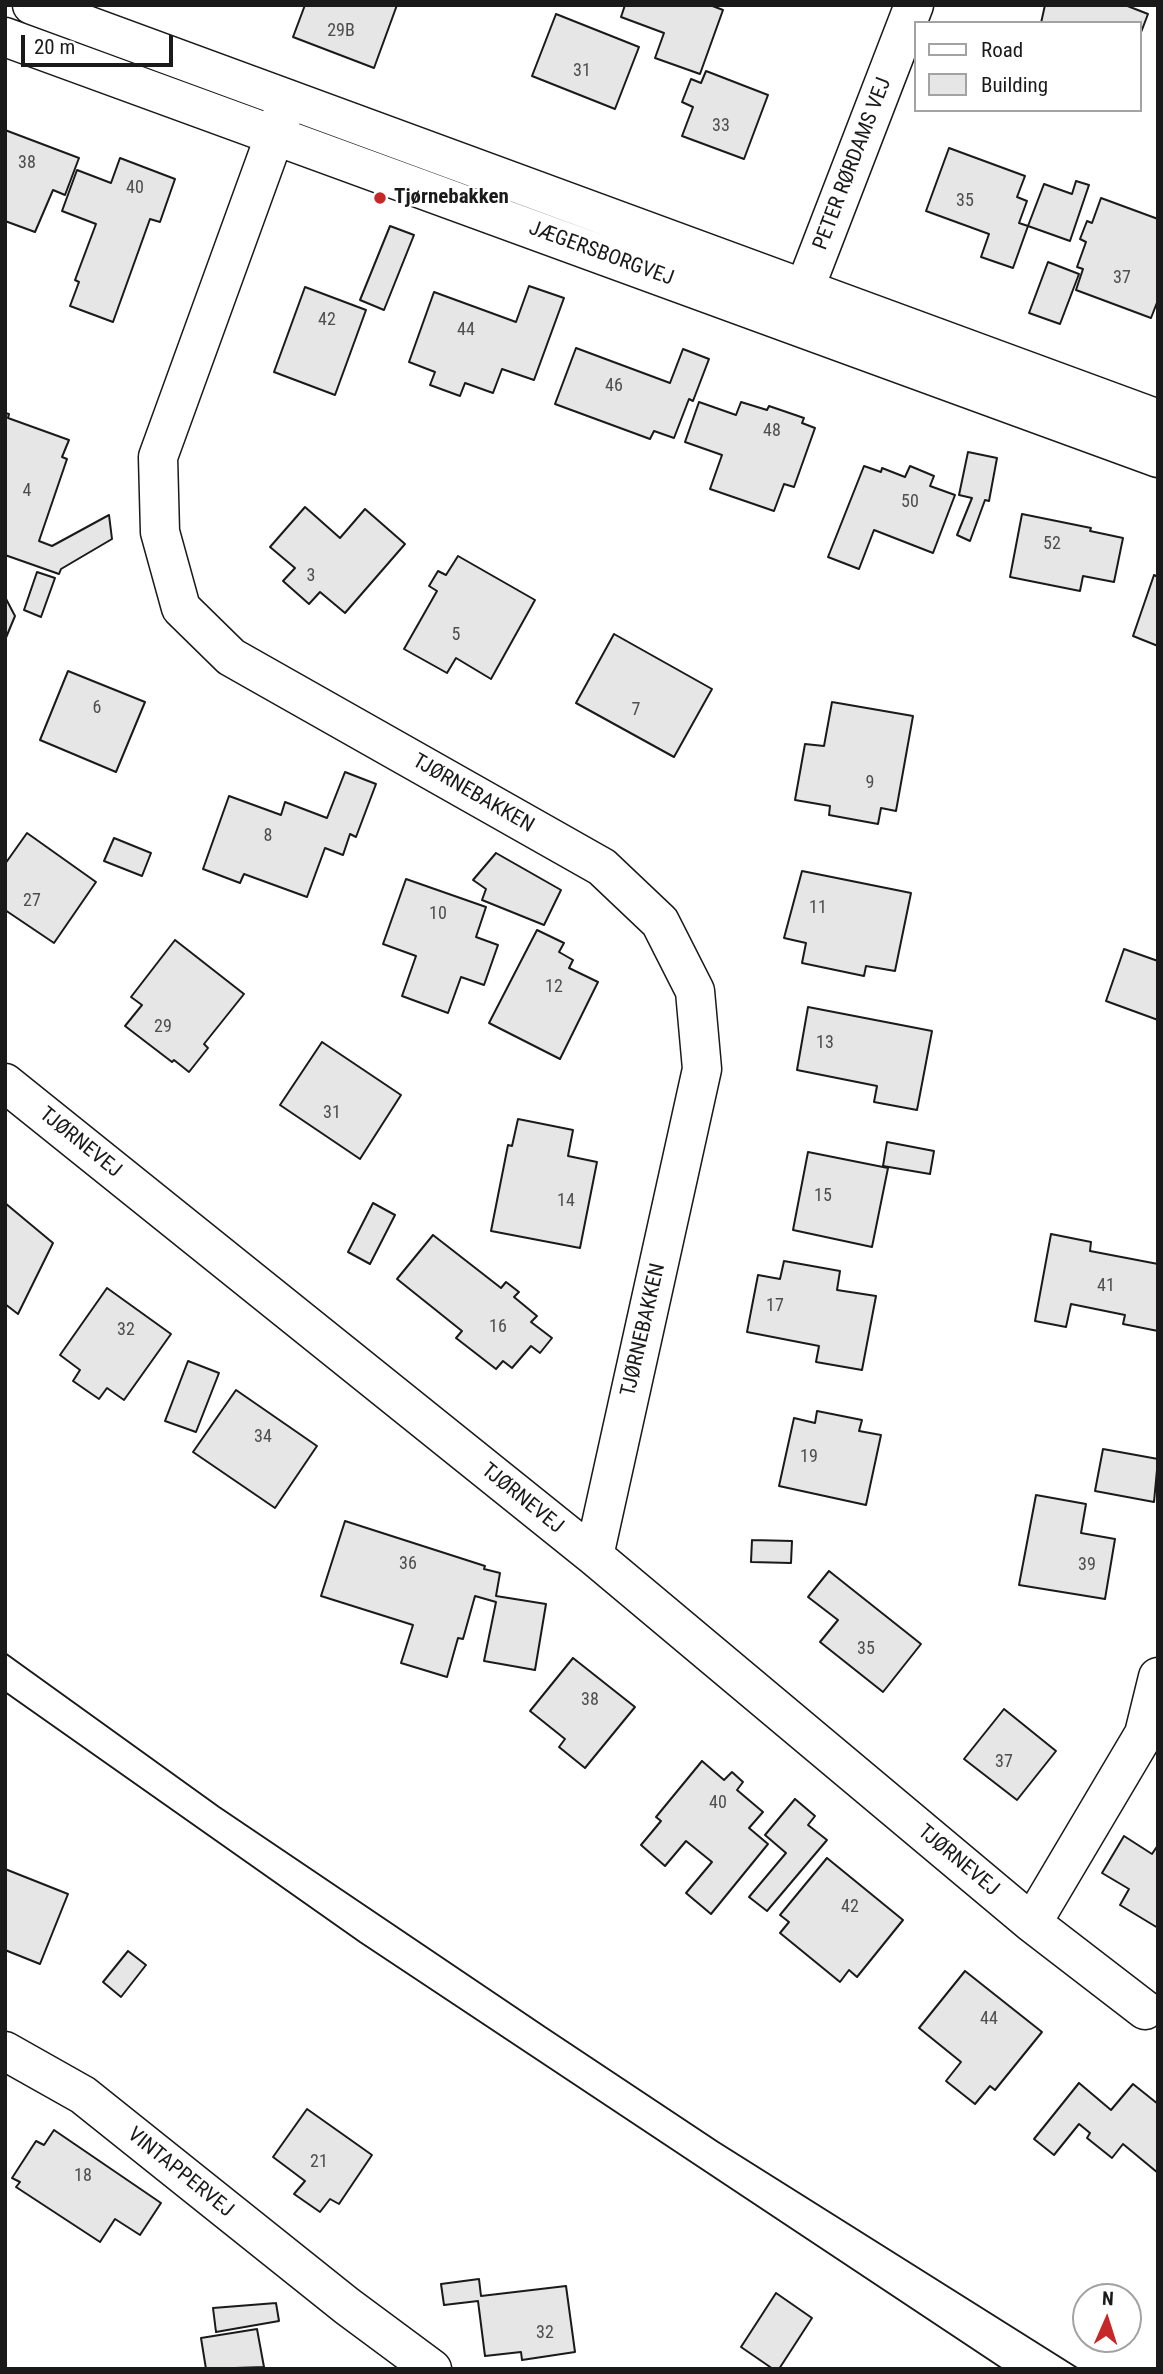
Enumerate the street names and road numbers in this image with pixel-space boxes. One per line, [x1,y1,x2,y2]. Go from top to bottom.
street label: PETER RØRDAMS VEJ [809,74,897,254]
street label: JÆGERSBORGVEJ [525,216,677,292]
street label: TJØRNEBAKKEN [408,749,538,839]
street label: TJØRNEVEJ [34,1102,126,1184]
street label: TJØRNEBAKKEN [616,1261,672,1399]
street label: TJØRNEVEJ [476,1458,568,1540]
street label: TJØRNEVEJ [912,1820,1004,1902]
street label: VINTAPPERVEJ [122,2123,238,2223]

